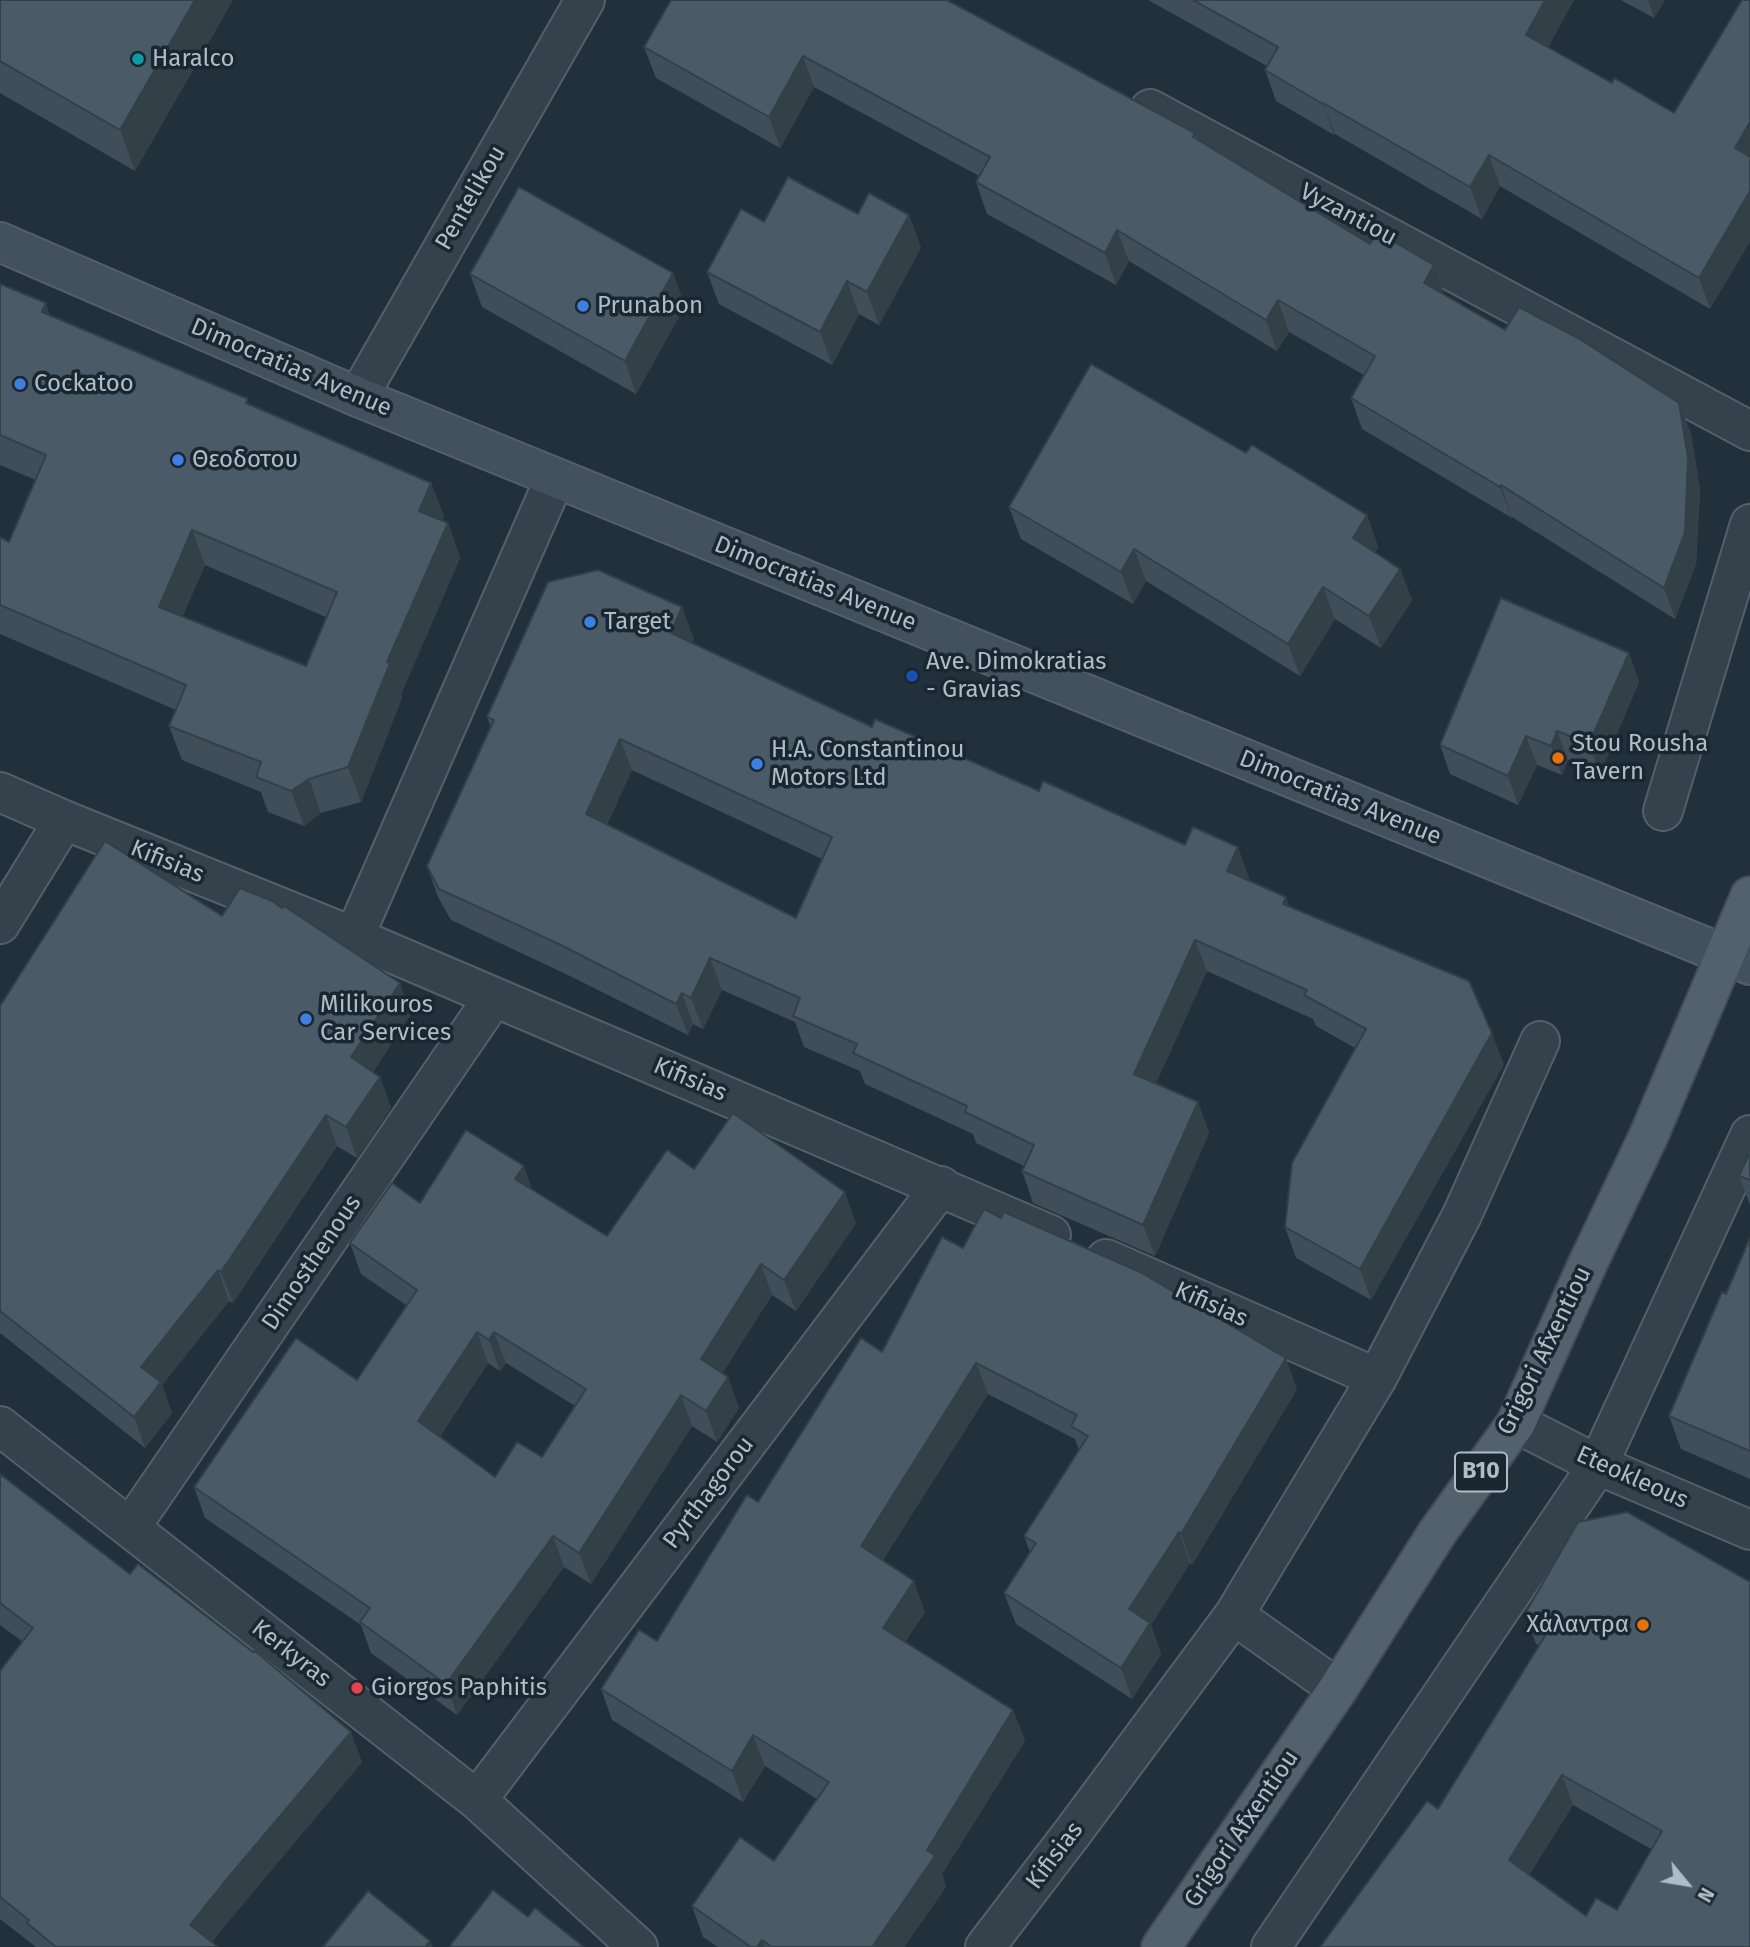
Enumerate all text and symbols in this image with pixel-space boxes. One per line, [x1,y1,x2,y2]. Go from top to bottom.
place label: Haralco [152,45,235,73]
marker: Haralco [130,51,146,67]
street label: Pentelikou [430,141,512,255]
street label: Vyzantiou [1295,178,1401,252]
place label: Prunabon [597,292,703,320]
marker: Prunabon [575,298,591,314]
street label: Dimocratias Avenue [186,313,396,423]
place label: Cockatoo [34,370,134,398]
marker: Cockatoo [12,376,28,392]
place label: Θεοδοτου [192,446,298,474]
marker: Θεοδοτου [170,452,186,468]
street label: Dimocratias Avenue [710,530,920,638]
place label: Target [604,608,671,636]
marker: Target [582,614,598,630]
place label: Ave. Dimokratias - Gravias [926,648,1106,704]
marker: Ave. Dimokratias - Gravias [904,668,920,684]
place label: Stou Rousha Tavern [1572,730,1708,786]
place label: H.A. Constantinou Motors Ltd [771,736,964,792]
street label: Dimocratias Avenue [1235,744,1445,852]
marker: Stou Rousha Tavern [1550,750,1566,766]
marker: H.A. Constantinou Motors Ltd [749,756,765,772]
street label: Kifisias [126,834,208,890]
place label: Milikouros Car Services [320,991,451,1047]
marker: Milikouros Car Services [298,1011,314,1027]
street label: Kifisias [649,1052,731,1108]
street label: Dimosthenous [256,1190,368,1336]
street label: Grigori Afxentiou [1492,1262,1598,1440]
street label: Kifisias [1170,1276,1252,1334]
street label: Pyrthagorou [657,1431,761,1555]
street label: Eteokleous [1572,1441,1692,1515]
road number: B10 [1455,1452,1507,1492]
place label: Χάλαντρα [1526,1611,1629,1639]
street label: Kerkyras [246,1614,336,1694]
marker: Χάλαντρα [1635,1617,1651,1633]
place label: Giorgos Paphitis [371,1674,547,1702]
marker: Giorgos Paphitis [349,1680,365,1696]
street label: Grigori Afxentiou [1179,1745,1305,1913]
street label: Kifisias [1020,1817,1090,1895]
north arrow [1652,1849,1722,1919]
text: N [1693,1884,1719,1906]

